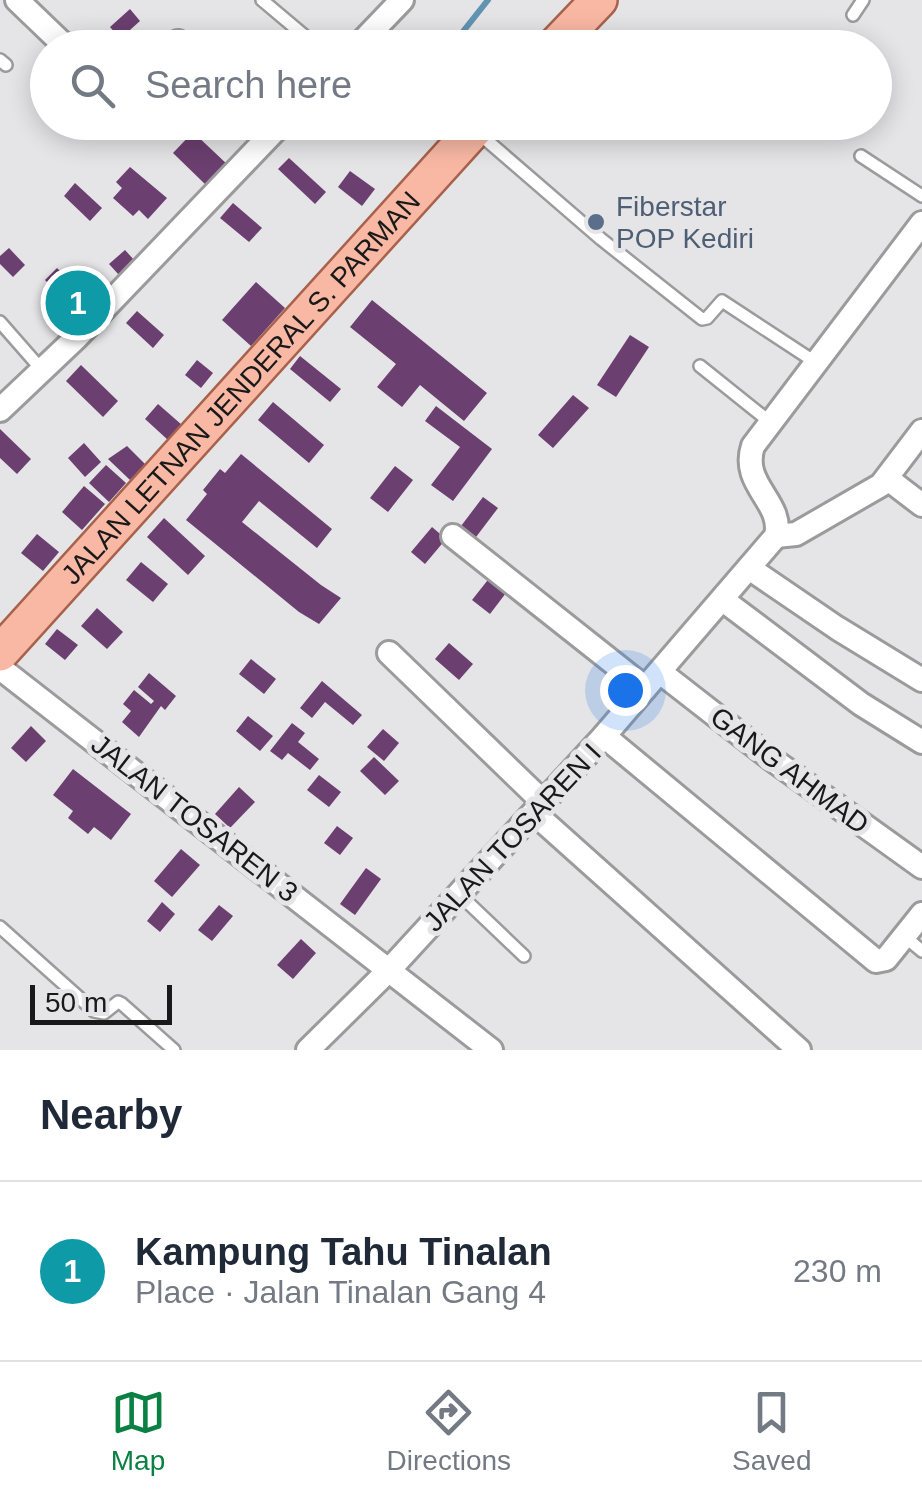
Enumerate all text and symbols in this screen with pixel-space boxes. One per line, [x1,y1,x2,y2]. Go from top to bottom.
search box [30,30,892,140]
icon: search [65,58,120,113]
text: Search here [145,64,352,106]
street label: JALAN LETNAN JENDERAL S. PARMAN [55,185,426,591]
place label: Fiberstar POP Kediri [616,191,754,254]
marker: Fiberstar POP Kediri [585,211,607,233]
pin: 1 [46,266,110,340]
your location [600,665,651,716]
street label: GANG AHMAD [705,701,875,840]
street label: JALAN TOSAREN 3 [86,728,304,908]
street label: JALAN TOSAREN I [418,737,607,937]
scale bar [30,980,172,1024]
text: 50 m [45,987,107,1018]
text: Nearby [40,1091,182,1138]
text: Kampung Tahu Tinalan [135,1231,552,1273]
text: 1 [64,1253,81,1289]
text: 230 m [793,1253,882,1289]
text: Place · Jalan Tinalan Gang 4 [135,1274,546,1310]
tab: Map [111,1385,166,1477]
tab: Directions [387,1385,511,1477]
tab: Saved [732,1385,811,1477]

